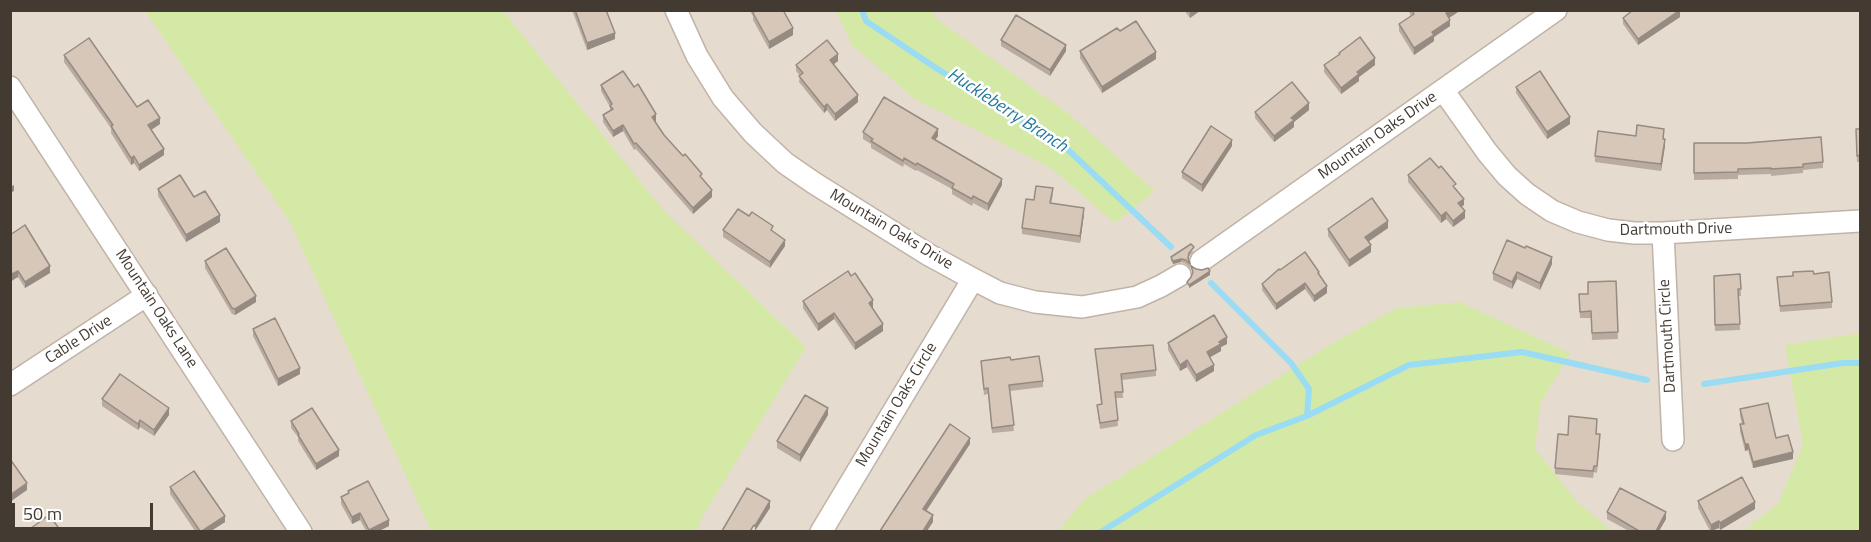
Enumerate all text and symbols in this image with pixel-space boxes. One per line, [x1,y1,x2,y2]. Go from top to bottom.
water label: Huckleberry Branch [943,64,1071,158]
street label: Mountain Oaks Drive [1315,88,1441,184]
street label: Mountain Oaks Drive [826,186,956,274]
street label: Dartmouth Drive [1620,219,1732,241]
street label: Mountain Oaks Lane [110,246,202,372]
street label: Dartmouth Circle [1655,279,1681,393]
street label: Cable Drive [42,311,116,369]
street label: Mountain Oaks Circle [852,339,942,471]
scale bar [15,491,156,529]
text: 50 m [23,500,62,527]

